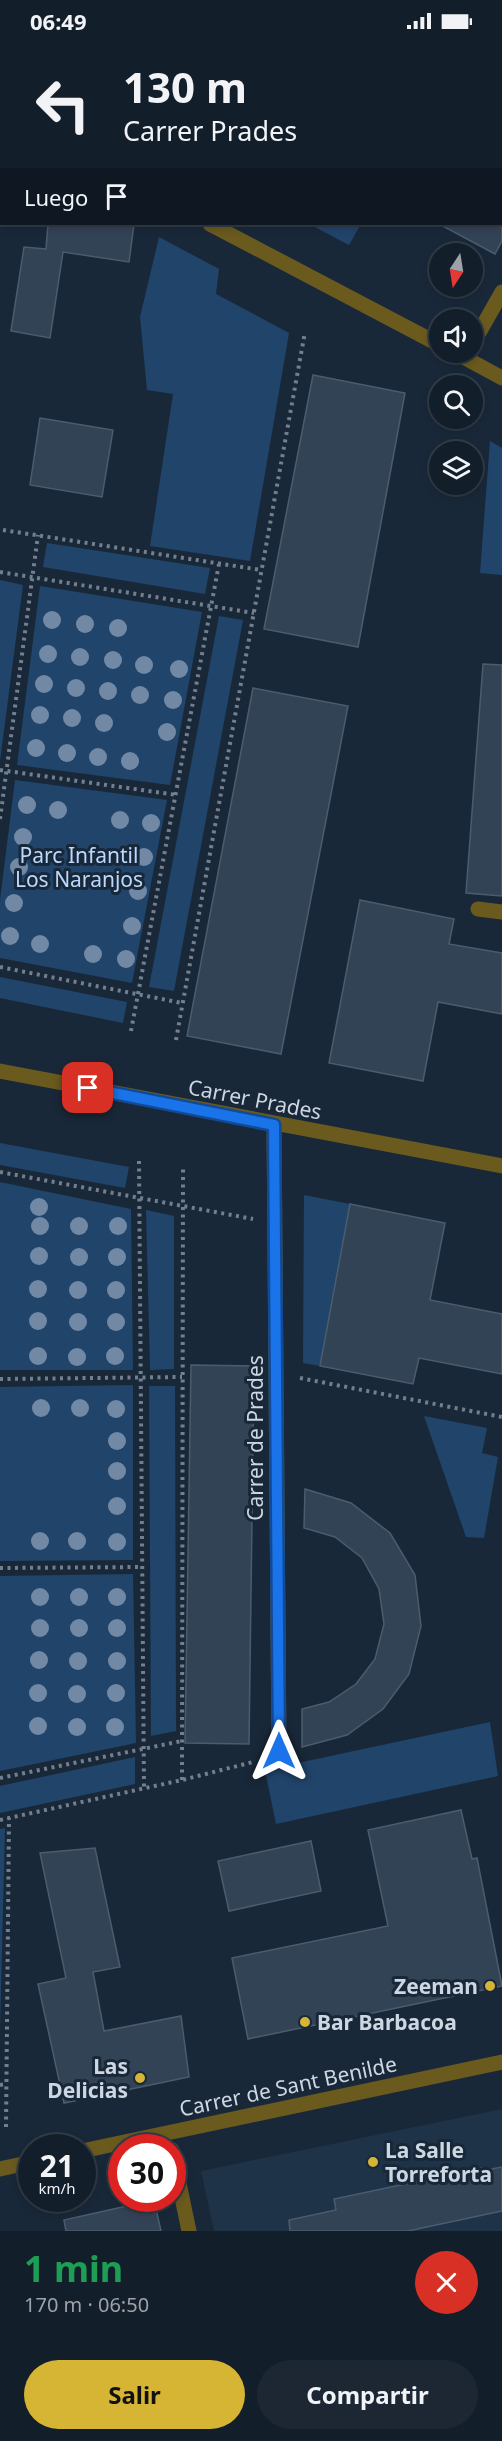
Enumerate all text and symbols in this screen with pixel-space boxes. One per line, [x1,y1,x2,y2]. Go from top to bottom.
text: 06:49 [30,6,87,36]
text: 130 m [123,58,247,115]
icon: left [24,66,102,144]
text: Carrer Prades [123,112,297,149]
icon: arrive [100,180,133,213]
text: Luego [24,182,88,212]
north arrow [429,243,483,297]
map controls [429,243,483,495]
button: sound [429,309,483,363]
button: search [429,375,483,429]
button: layers [429,441,483,495]
park label: Parc Infantil Los Naranjos [15,841,143,893]
pin [62,1062,113,1113]
icon: arrive [71,1071,104,1104]
street label: Carrer Prades [186,1072,324,1126]
street label: Carrer de Prades [241,1355,269,1521]
position arrow [247,1719,311,1783]
place label: Zeeman [394,1972,478,2000]
marker: Zeeman [483,1979,497,1993]
place label: Bar Barbacoa [317,2008,457,2036]
marker: Bar Barbacoa [298,2015,312,2029]
street label: Carrer de Sant Benilde [177,2049,399,2123]
place label: Las Delicias [47,2052,128,2104]
marker: Las Delicias [133,2071,147,2085]
speed limit sign: 30 [108,2134,186,2212]
place label: La Salle Torreforta [385,2136,492,2188]
text: 21 [40,2145,74,2186]
marker: La Salle Torreforta [366,2155,380,2169]
text: km/h [39,2178,75,2198]
text: 1 min [24,2244,123,2293]
button: close [415,2251,478,2314]
text: 170 m · 06:50 [24,2291,149,2318]
button: Salir [24,2360,245,2429]
button: Compartir [257,2360,478,2429]

